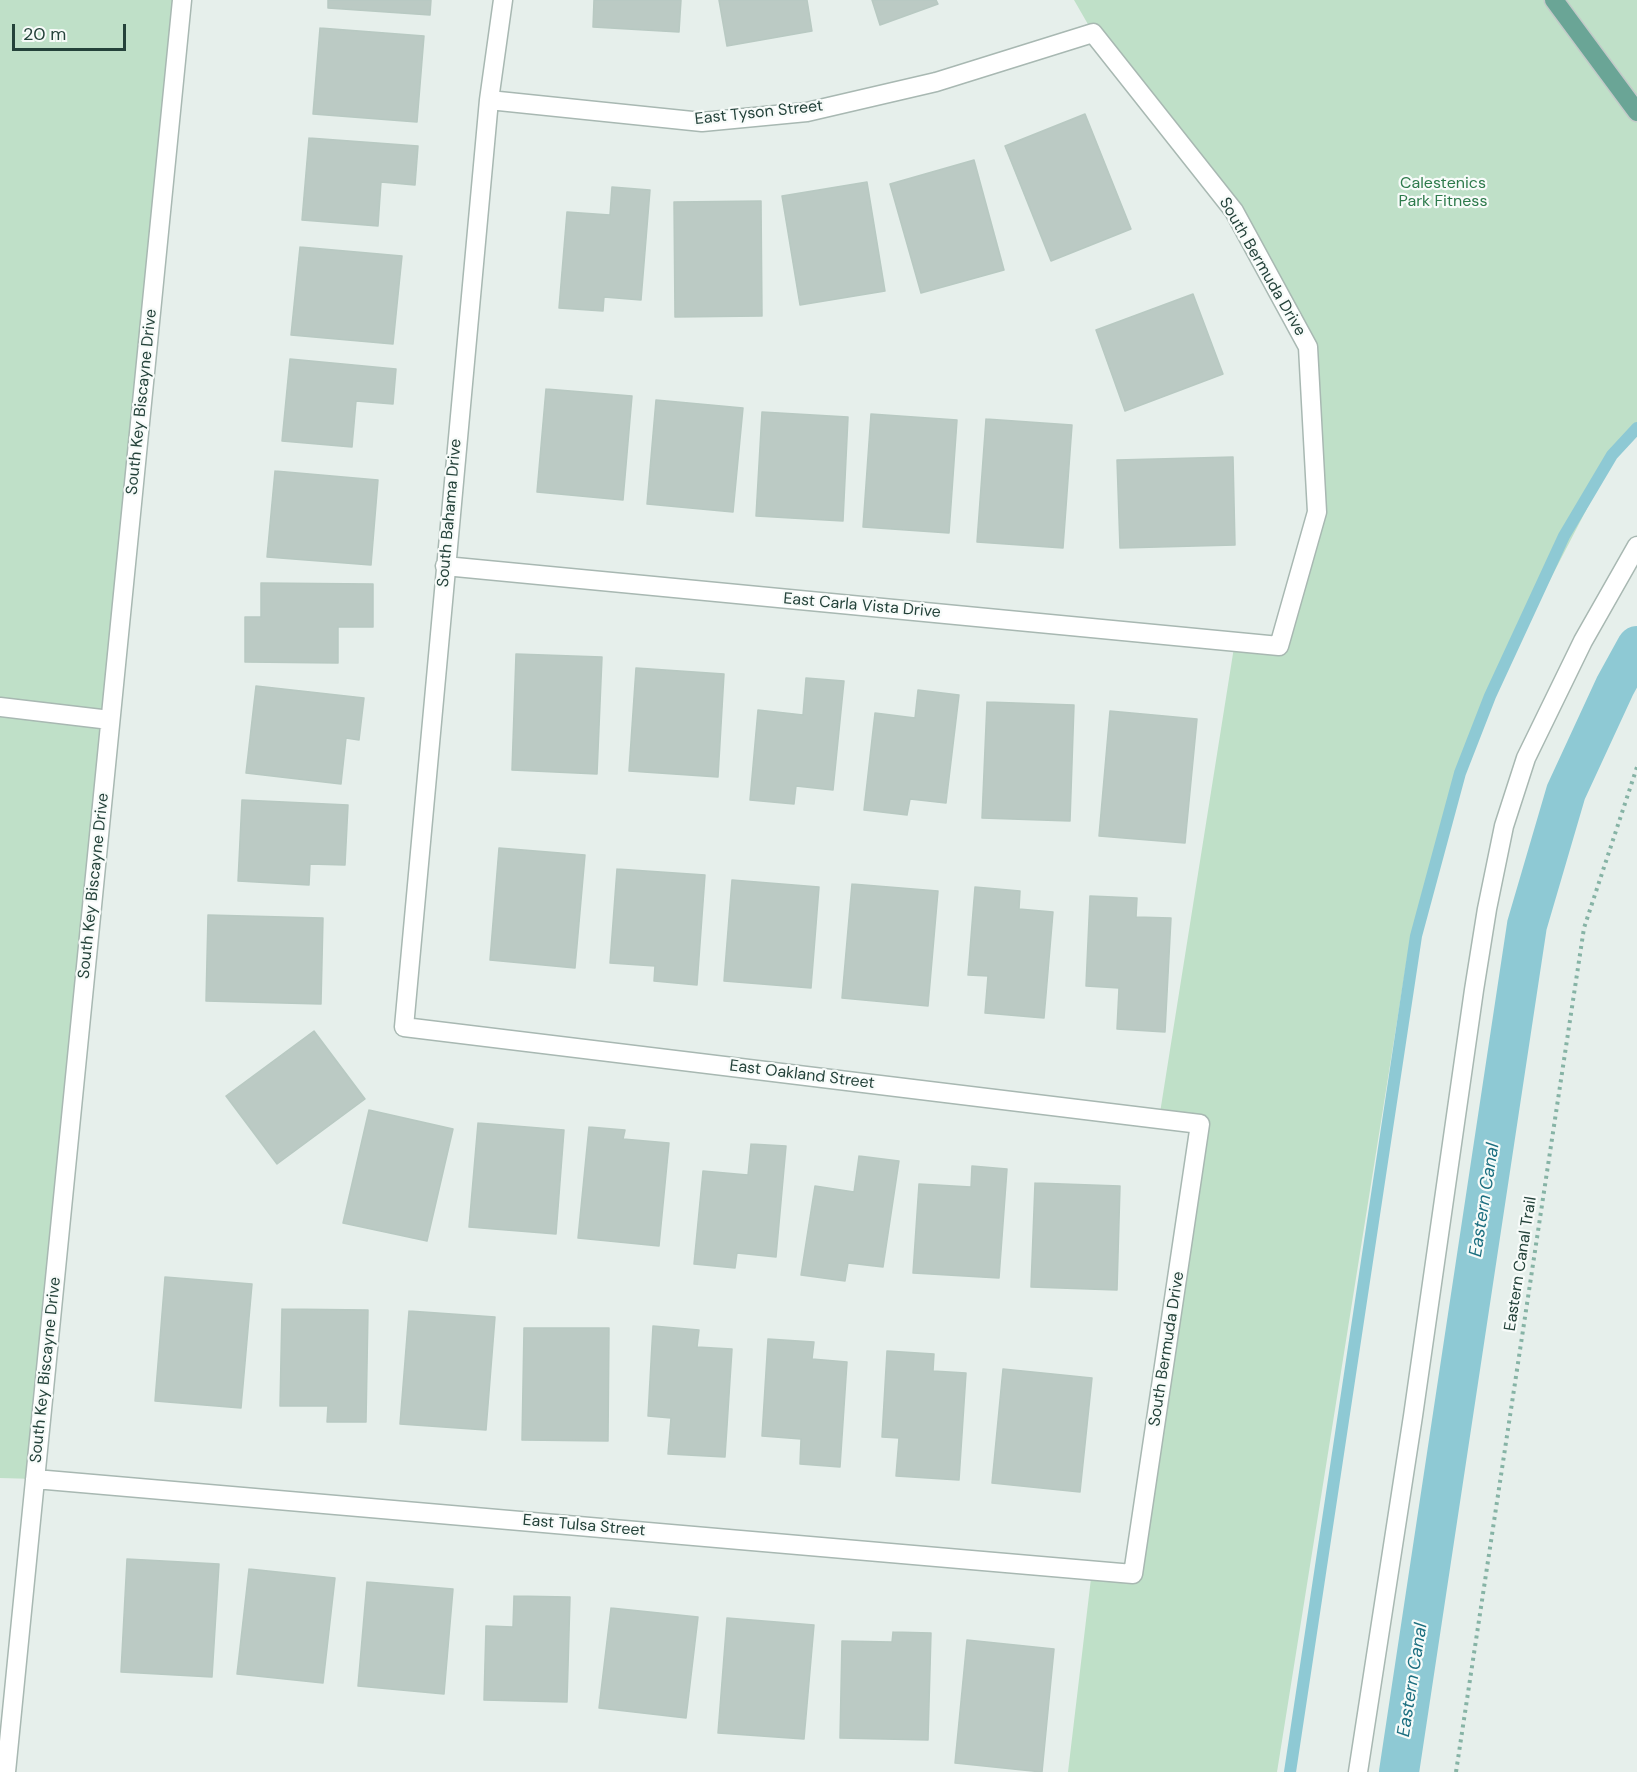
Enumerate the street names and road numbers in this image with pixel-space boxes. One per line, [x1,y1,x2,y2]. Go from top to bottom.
street label: East Tyson Street [694,97,824,129]
street label: South Bermuda Drive [1215,194,1309,340]
street label: South Key Biscayne Drive [123,308,161,496]
street label: South Bahama Drive [434,438,466,588]
street label: East Carla Vista Drive [783,590,941,622]
street label: South Key Biscayne Drive [75,792,113,980]
street label: East Oakland Street [728,1057,876,1093]
street label: Eastern Canal Trail [1501,1195,1541,1333]
street label: South Bermuda Drive [1145,1270,1189,1428]
street label: South Key Biscayne Drive [27,1276,65,1464]
street label: East Tulsa Street [522,1511,646,1541]

